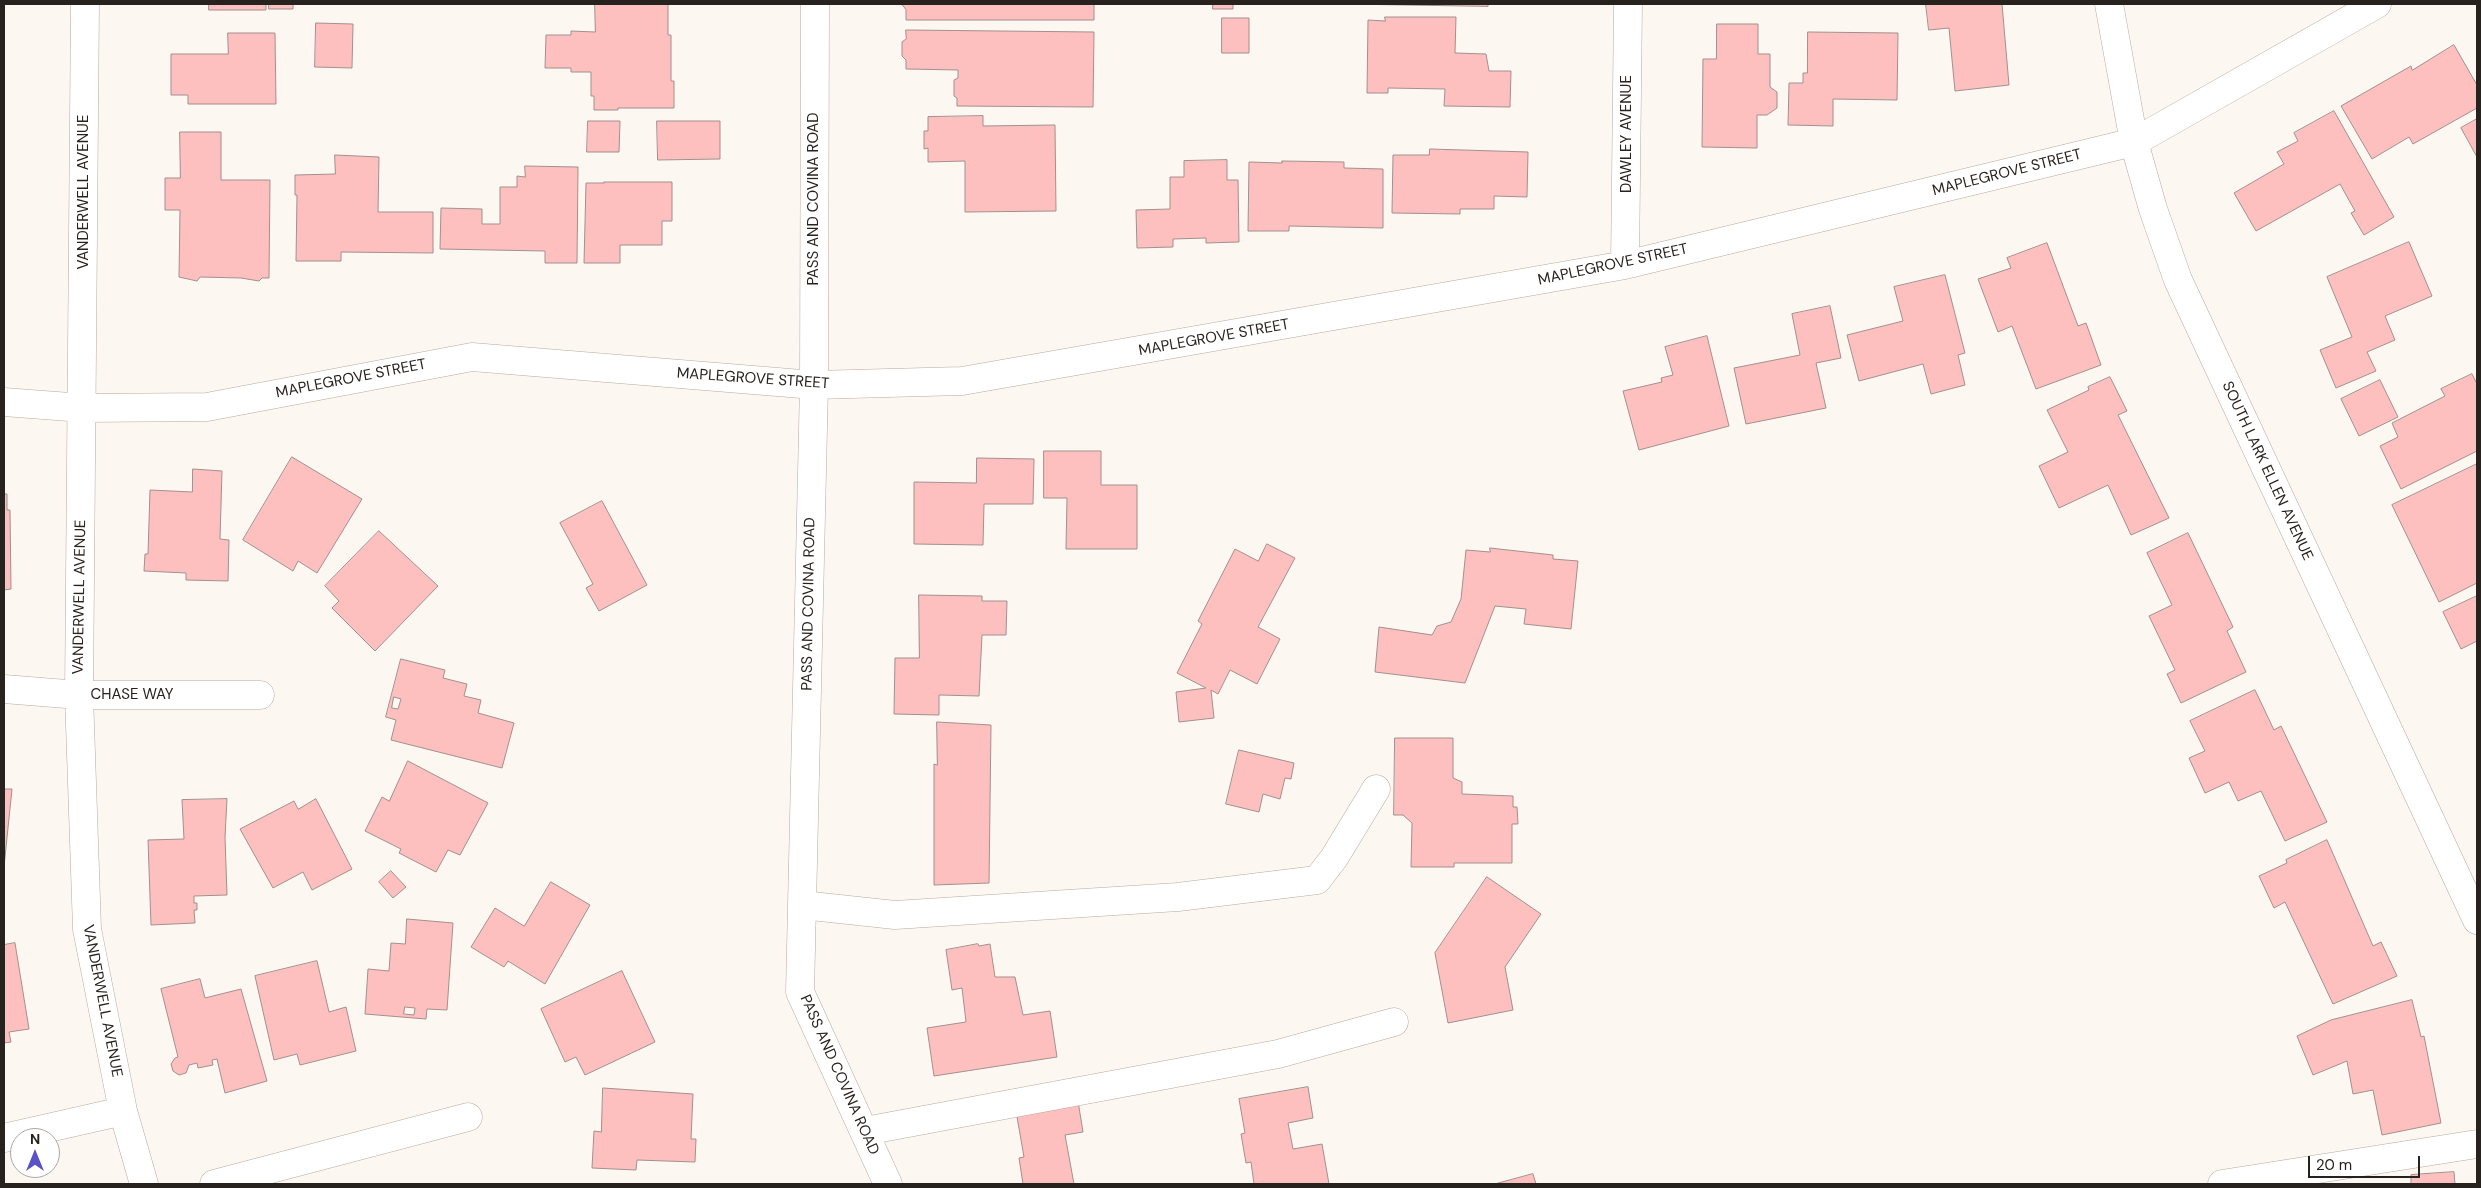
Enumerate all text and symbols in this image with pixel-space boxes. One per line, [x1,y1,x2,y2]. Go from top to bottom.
street label: DAWLEY AVENUE [1618,75,1636,193]
street label: PASS AND COVINA ROAD [805,112,823,286]
street label: VANDERWELL AVENUE [75,115,93,269]
street label: MAPLEGROVE STREET [1931,146,2083,200]
street label: MAPLEGROVE STREET [1536,240,1690,290]
street label: MAPLEGROVE STREET [1137,316,1291,360]
street label: MAPLEGROVE STREET [274,356,428,402]
street label: MAPLEGROVE STREET [676,365,830,393]
street label: SOUTH LARK ELLEN AVENUE [2218,379,2316,563]
street label: PASS AND COVINA ROAD [798,517,820,691]
street label: VANDERWELL AVENUE [70,519,90,675]
street label: CHASE WAY [90,686,174,704]
street label: VANDERWELL AVENUE [78,923,126,1079]
street label: PASS AND COVINA ROAD [796,992,882,1158]
north arrow [10,1128,60,1178]
text: N [30,1130,40,1148]
scale bar [2311,1146,2424,1178]
text: 20 m [2316,1155,2352,1175]

